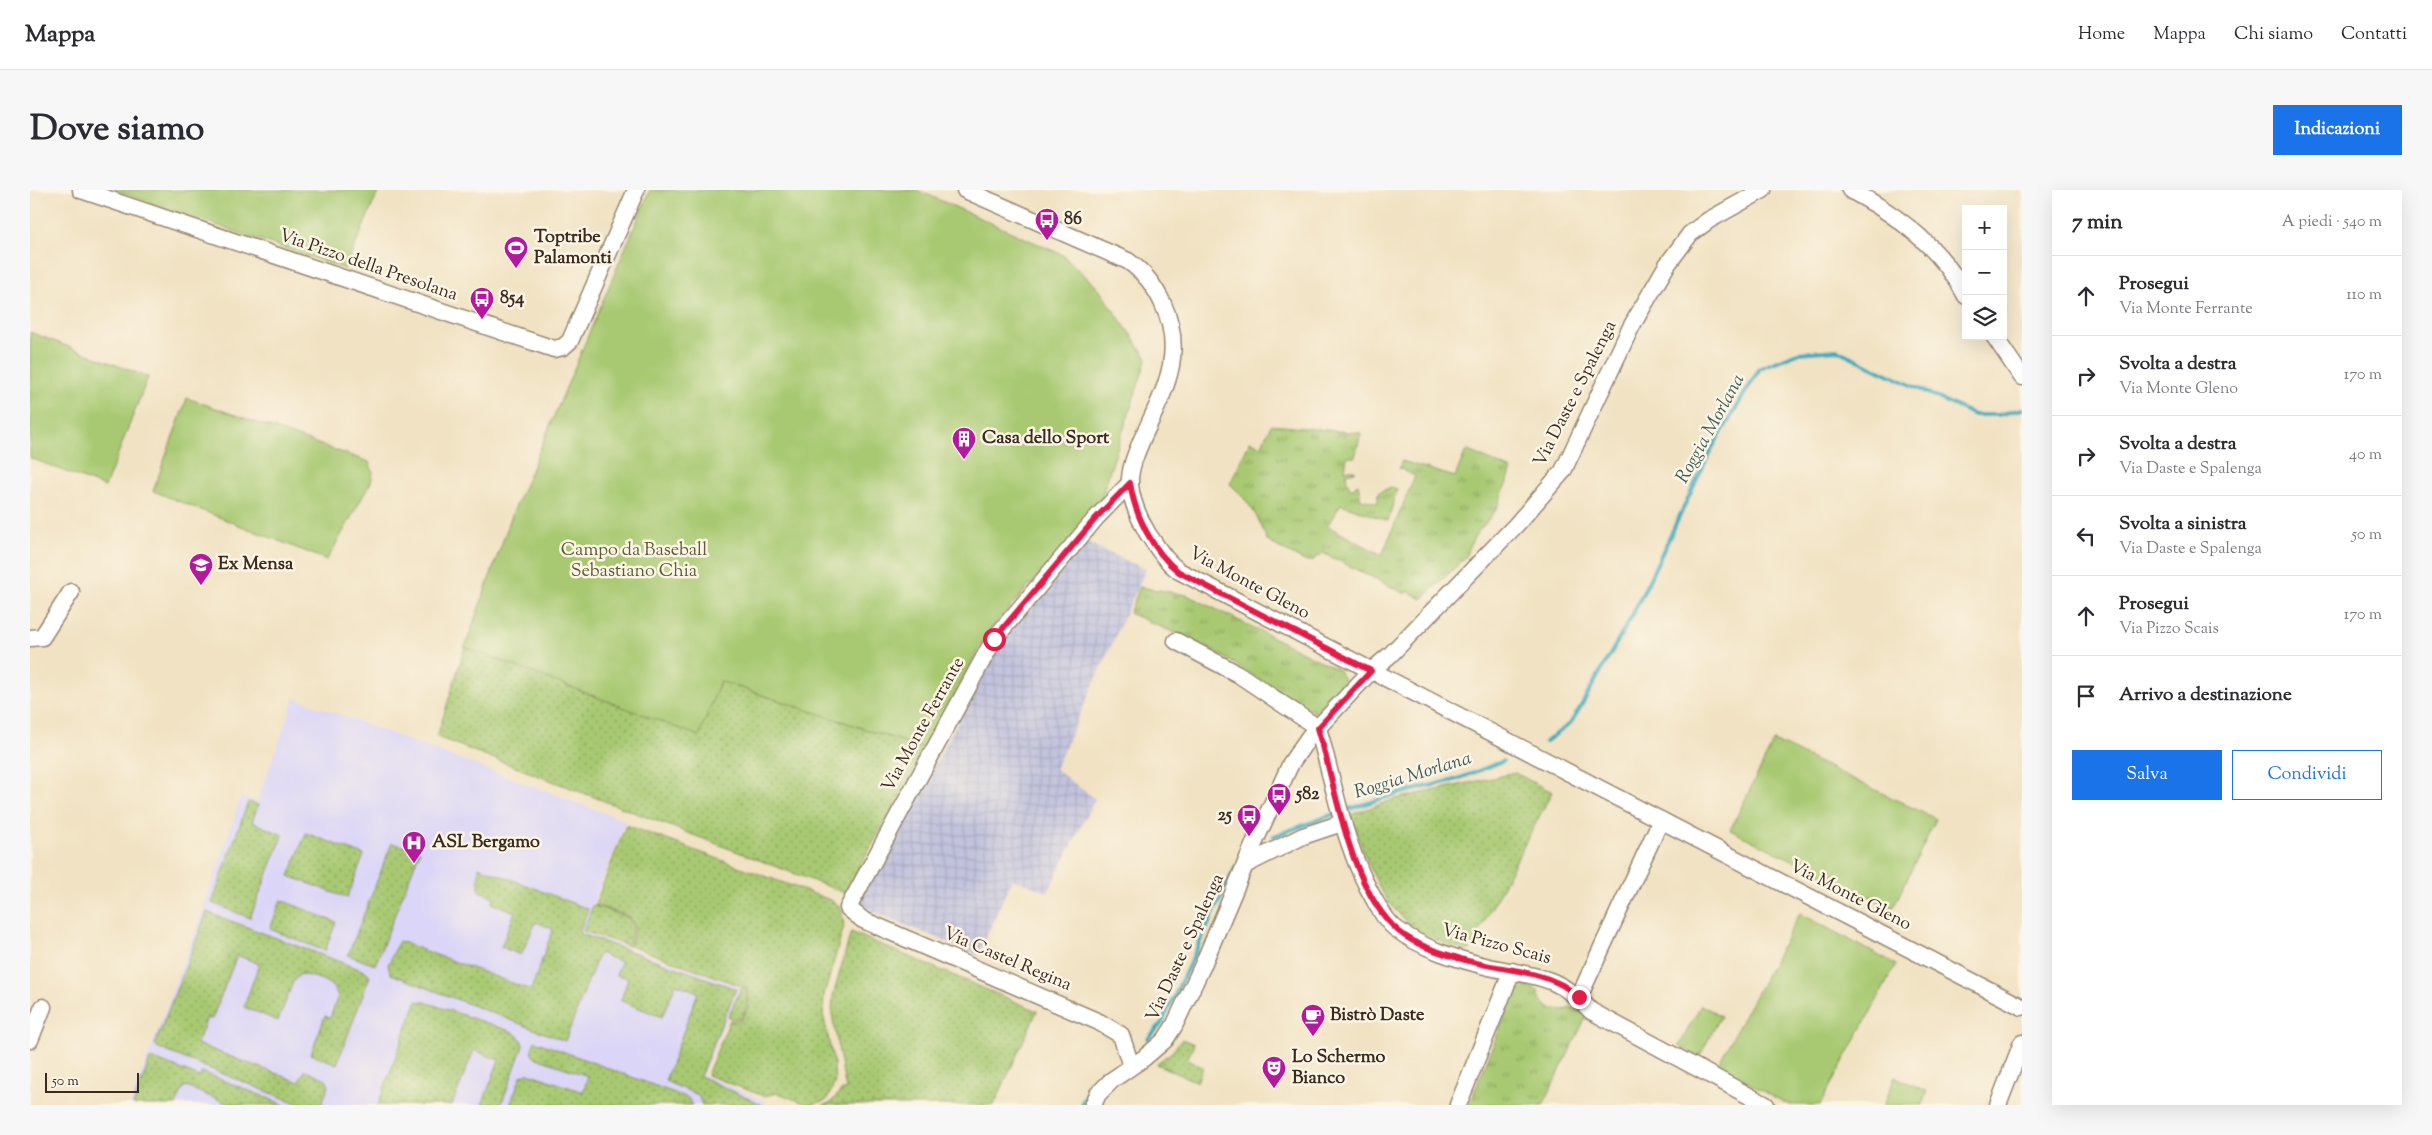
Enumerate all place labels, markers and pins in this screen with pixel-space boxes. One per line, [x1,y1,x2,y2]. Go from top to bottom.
bus stop icon: 86 [1034,207,1060,241]
place label: 86 [1064,207,1082,233]
place label: Toptribe Palamonti [534,225,613,272]
sports icon: Toptribe Palamonti [503,235,529,269]
bus stop icon: 854 [469,286,495,320]
place label: 854 [500,286,524,312]
building icon: Casa dello Sport [951,426,977,460]
place label: Casa dello Sport [982,426,1110,452]
school or university icon: Ex Mensa [188,552,214,586]
place label: Ex Mensa [218,552,294,578]
bus stop icon: 582 [1266,782,1292,816]
place label: 582 [1294,782,1320,808]
place label: 25 [1217,803,1233,829]
bus stop icon: 25 [1236,803,1262,837]
hospital icon: ASL Bergamo [401,830,427,864]
place label: ASL Bergamo [432,830,540,856]
cafe icon: Bistrò Daste [1300,1003,1326,1037]
place label: Bistrò Daste [1330,1003,1425,1029]
place label: Lo Schermo Bianco [1292,1045,1386,1092]
theatre icon: Lo Schermo Bianco [1261,1055,1287,1089]

